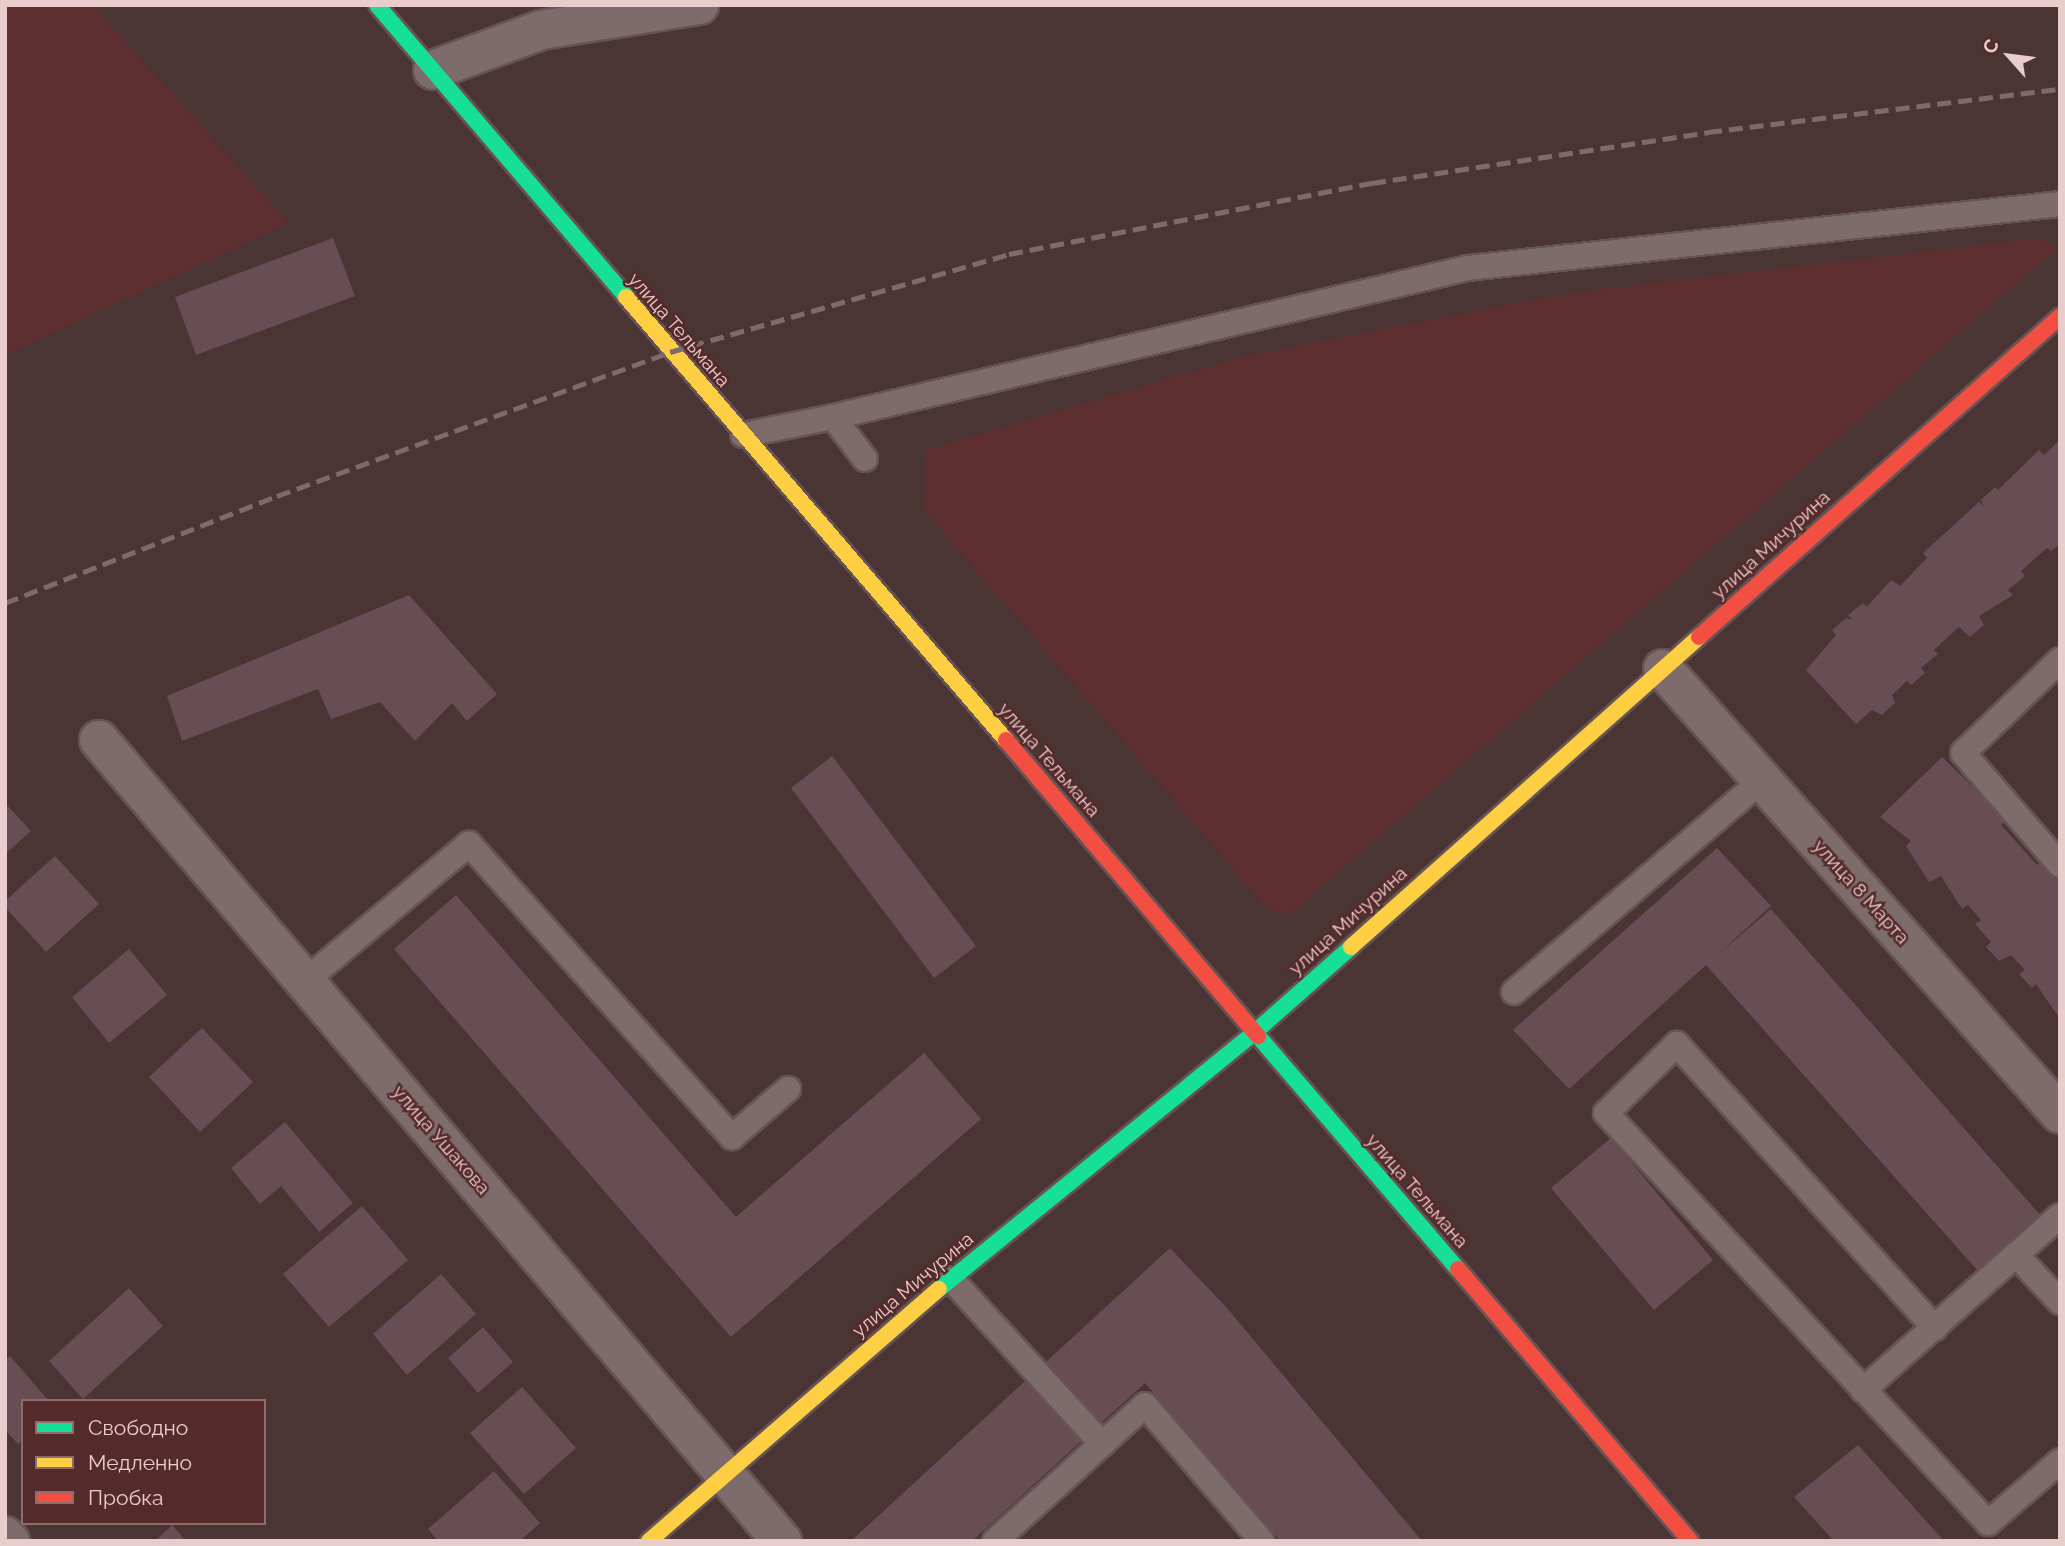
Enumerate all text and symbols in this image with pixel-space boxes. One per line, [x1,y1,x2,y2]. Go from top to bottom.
north arrow [1974,21,2044,91]
text: С [1978,35,2003,57]
street label: улица Тельмана [623,268,735,392]
street label: улица Мичурина [1707,486,1835,604]
street label: улица Тельмана [993,698,1105,822]
street label: улица 8 Марта [1808,835,1914,949]
street label: улица Мичурина [1284,862,1412,980]
street label: улица Ушакова [387,1081,495,1199]
street label: улица Тельмана [1361,1129,1473,1253]
street label: улица Мичурина [848,1228,978,1342]
legend [21,1399,266,1525]
text: Свободно [88,1415,188,1440]
text: Медленно [88,1450,192,1475]
text: Пробка [88,1485,164,1510]

